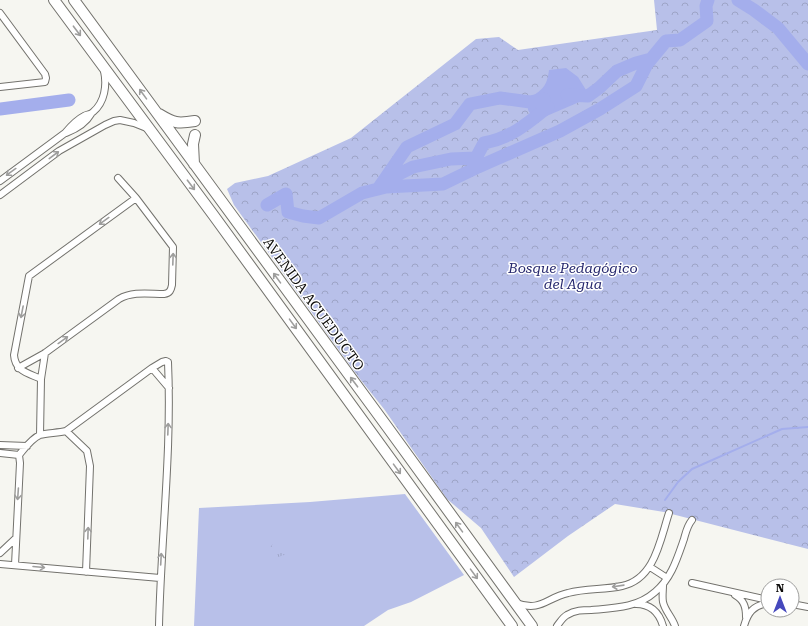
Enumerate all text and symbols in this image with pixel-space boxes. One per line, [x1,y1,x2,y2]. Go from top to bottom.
one-way arrow [73,26,81,37]
one-way arrow [139,89,147,100]
one-way arrow [48,151,59,159]
one-way arrow [6,168,17,177]
one-way arrow [187,180,195,191]
one-way arrow [99,217,110,225]
street label: AVENIDA ACUEDUCTO [260,234,368,374]
one-way arrow [169,253,177,266]
park label: Bosque Pedagógico del Agua [507,260,638,292]
one-way arrow [273,272,281,283]
one-way arrow [18,305,26,318]
one-way arrow [288,319,297,330]
one-way arrow [57,336,68,344]
one-way arrow [350,377,358,388]
one-way arrow [164,423,172,436]
one-way arrow [393,463,402,474]
one-way arrow [15,487,22,500]
one-way arrow [455,521,464,532]
one-way arrow [84,527,92,540]
one-way arrow [158,553,165,566]
one-way arrow [32,564,45,571]
one-way arrow [470,568,478,579]
north arrow [760,578,800,618]
one-way arrow [612,582,625,590]
text: N [776,582,785,595]

